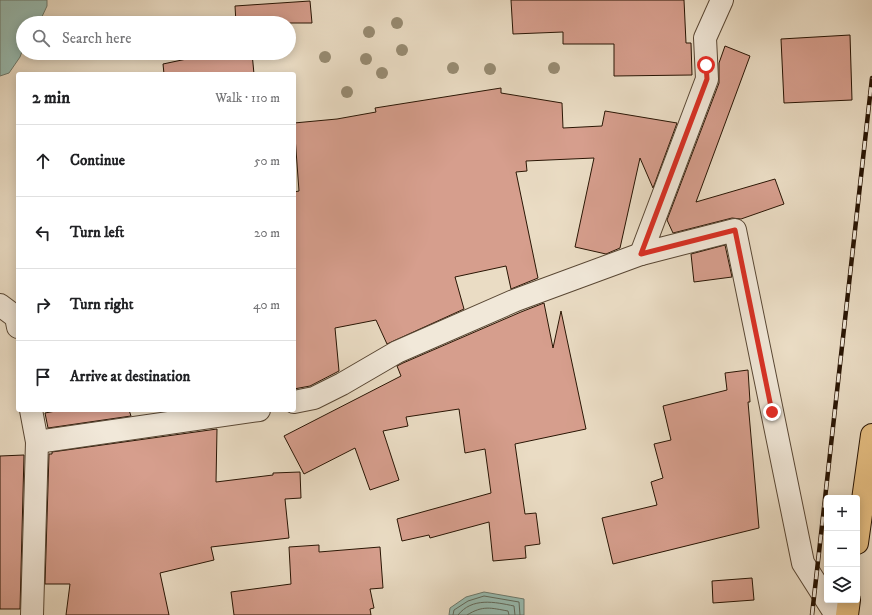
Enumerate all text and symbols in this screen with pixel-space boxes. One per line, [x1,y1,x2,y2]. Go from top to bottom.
search box [16,16,296,60]
icon: search [30,27,52,49]
text: Search here [62,29,131,48]
route start [697,56,715,74]
text: 2 min [32,87,70,109]
text: Walk · 110 m [215,90,280,106]
icon: ahead [32,150,54,172]
text: Continue [70,151,125,170]
text: 50 m [254,153,280,169]
icon: left [32,222,54,244]
text: Turn left [70,223,124,242]
text: 20 m [254,225,280,241]
icon: right [32,294,54,316]
text: Turn right [70,295,133,314]
text: 40 m [253,297,280,313]
icon: arrive [32,366,54,388]
text: Arrive at destination [70,367,190,386]
route end [763,403,781,421]
map controls [824,495,860,603]
button: + [824,495,860,531]
button: − [824,531,860,567]
button: layers [824,567,860,603]

